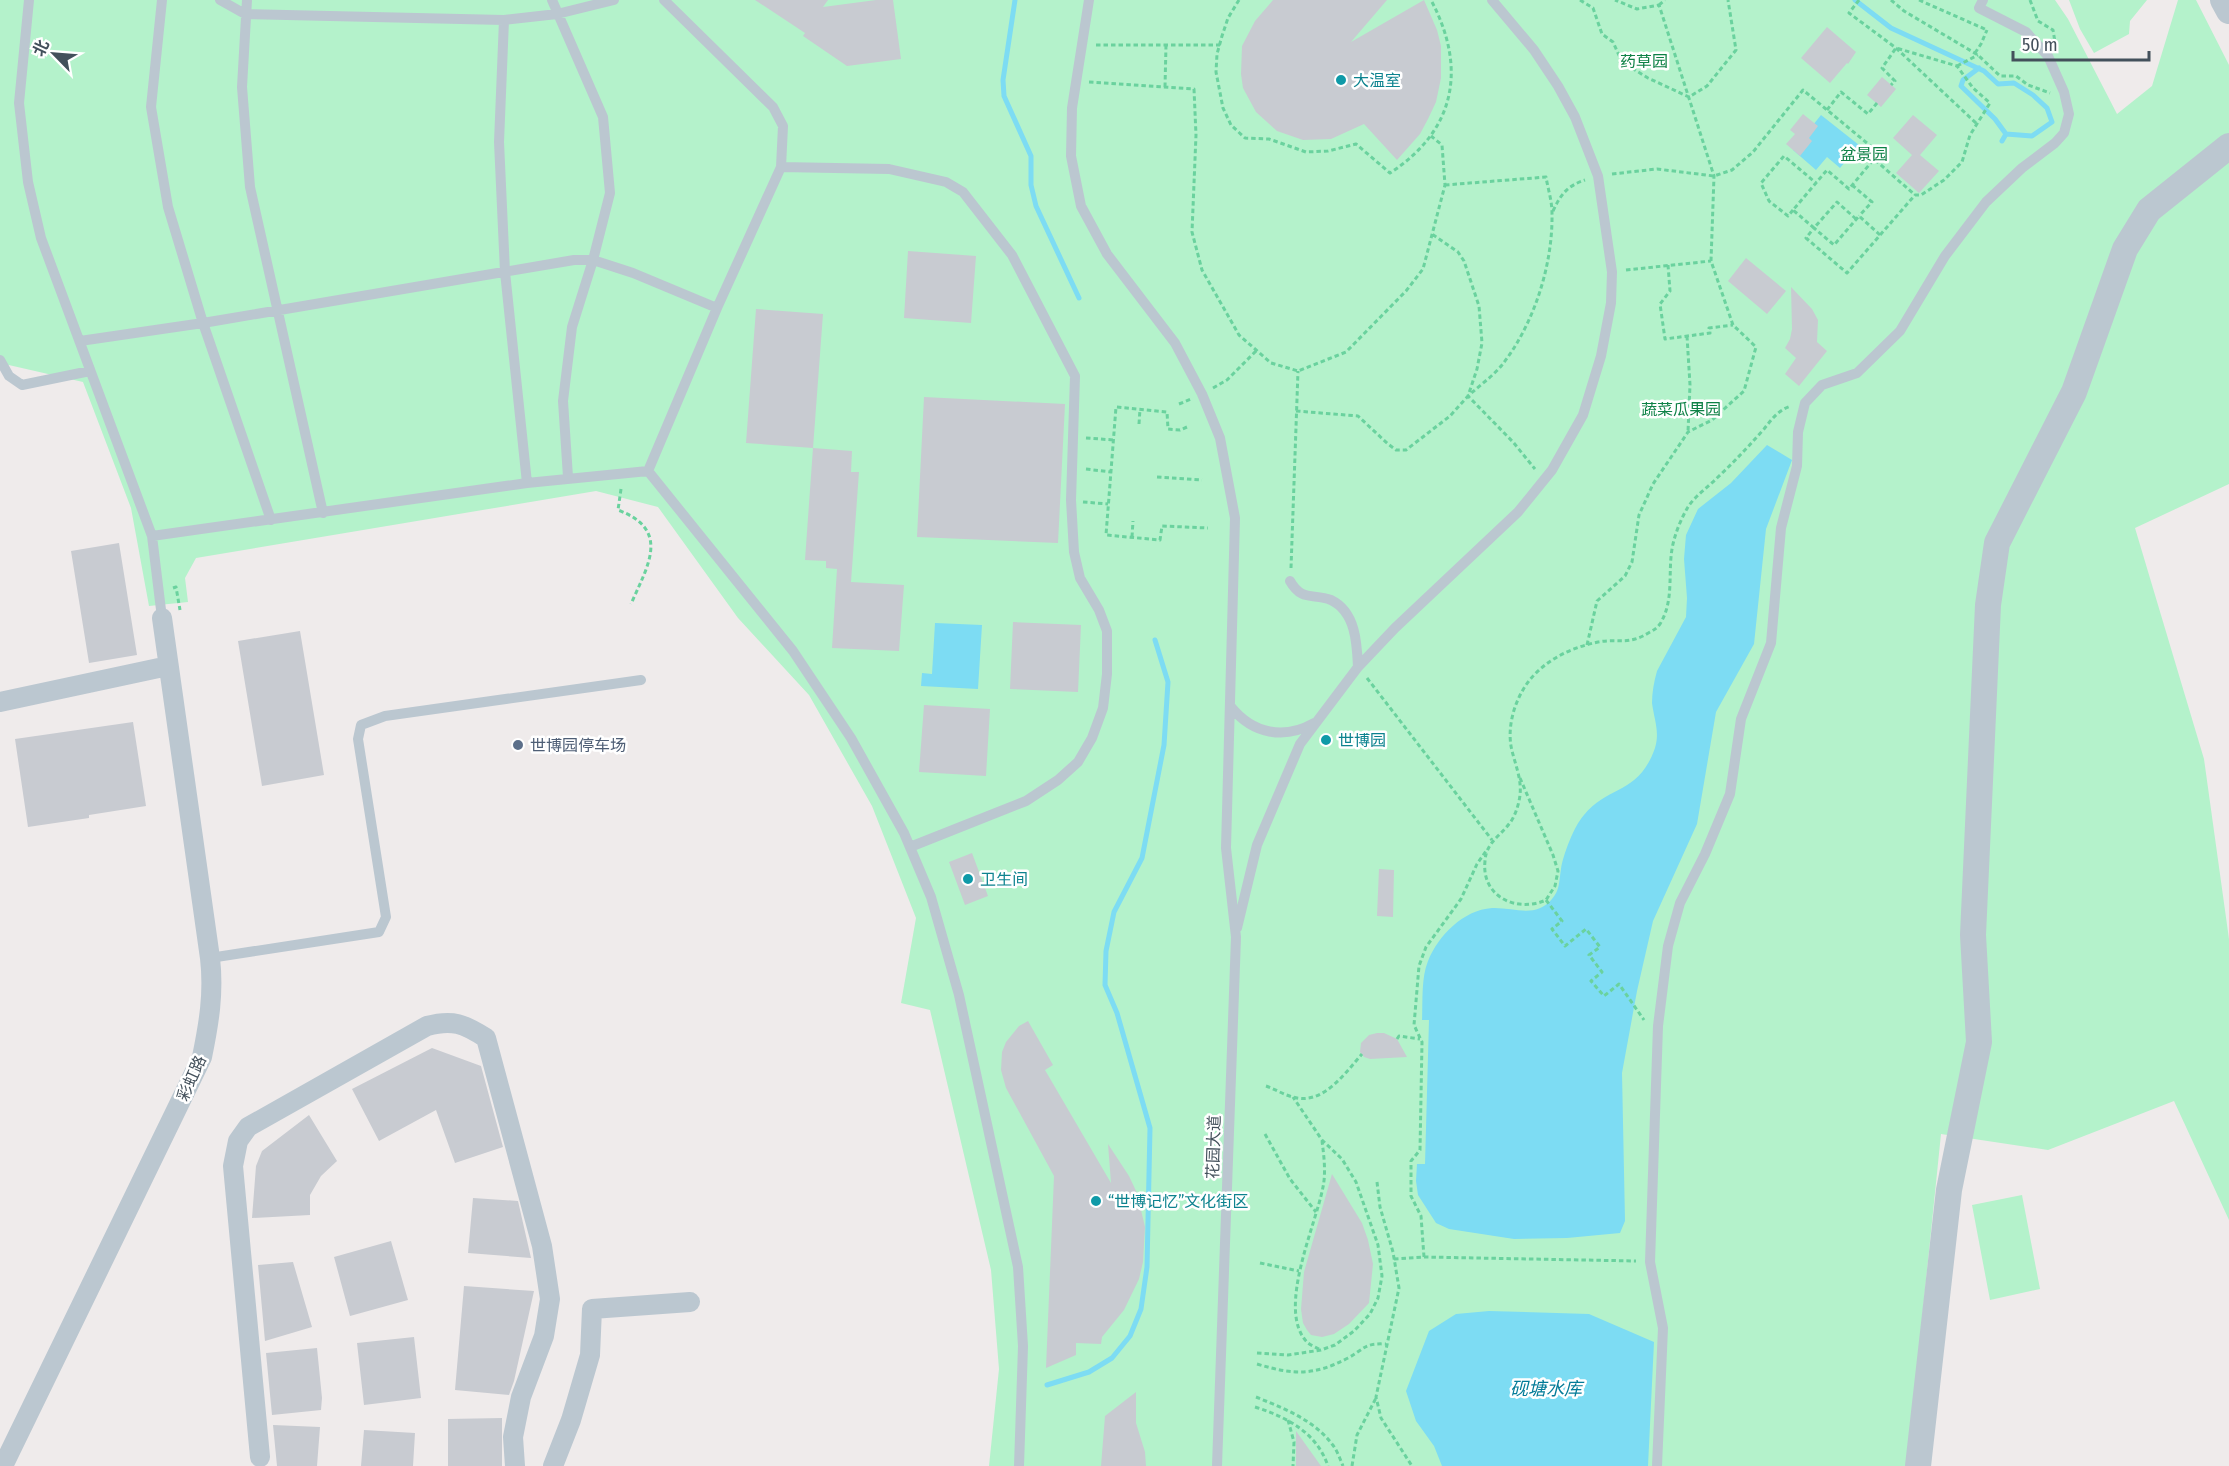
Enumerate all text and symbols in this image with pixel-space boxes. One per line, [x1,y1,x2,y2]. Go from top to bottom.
north arrow [24,24,84,84]
scale bar [2013,24,2150,62]
text: 50 m [2022,34,2058,56]
text: 北 [29,37,53,59]
park label: 药草园 [1620,52,1668,71]
place label: 大温室 [1353,71,1401,90]
marker: 大温室 [1334,73,1348,87]
park label: 盆景园 [1840,145,1888,164]
park label: 蔬菜瓜果园 [1641,400,1721,419]
place label: 世博园 [1338,731,1386,750]
marker: 世博园 [1319,733,1333,747]
place label: 世博园停车场 [530,736,626,755]
marker: 世博园停车场 [511,738,525,752]
place label: 卫生间 [980,870,1028,889]
marker: 卫生间 [961,872,975,886]
street label: 彩虹路 [173,1052,210,1104]
street label: 花园大道 [1203,1115,1224,1179]
place label: “世博记忆”文化街区 [1108,1192,1248,1211]
marker: “世博记忆”文化街区 [1089,1194,1103,1208]
water label: 砚塘水库 [1510,1378,1585,1400]

